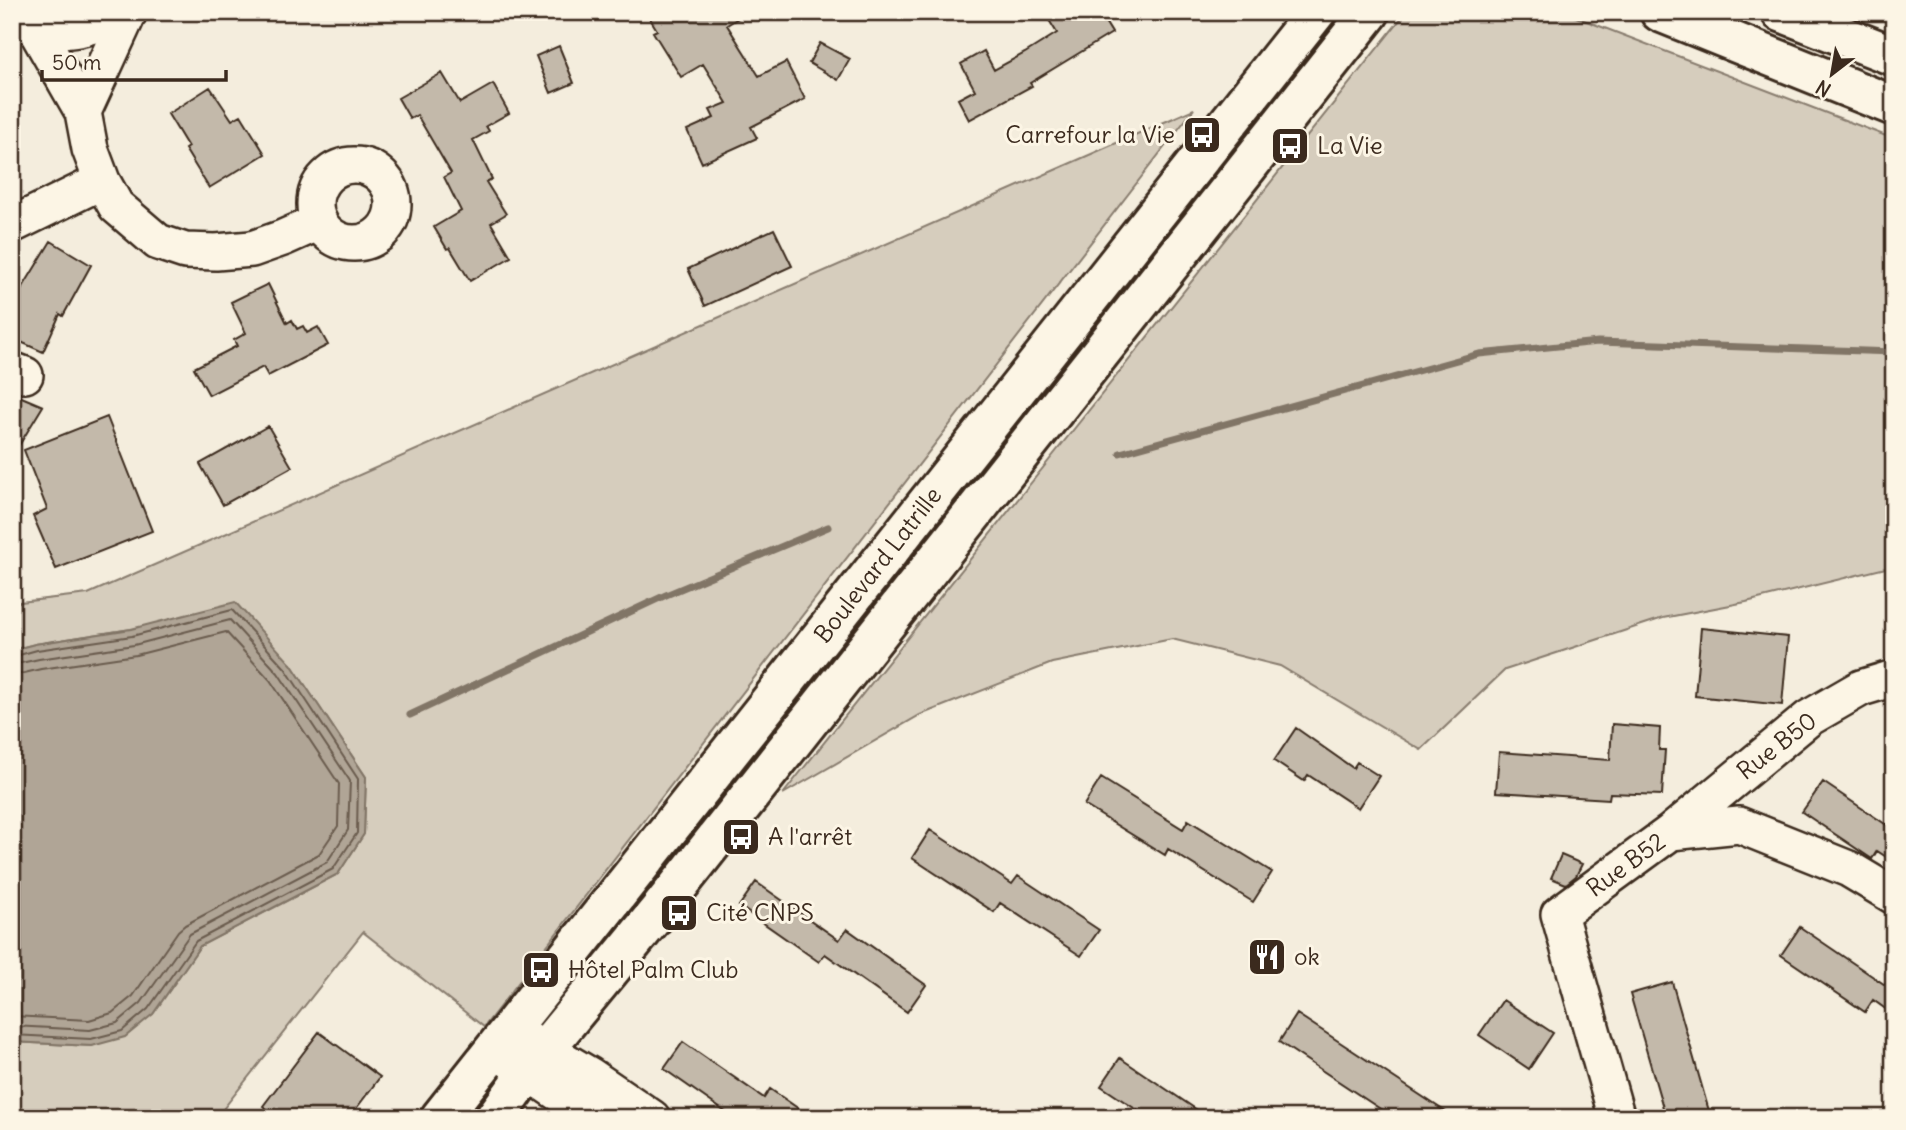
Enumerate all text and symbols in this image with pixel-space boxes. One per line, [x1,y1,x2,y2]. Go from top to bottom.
scale bar [42,38,226,82]
north arrow [1798,38,1868,108]
text: 50 m [52,49,101,76]
text: N [1811,75,1835,102]
bus stop icon: Carrefour la Vie [1181,114,1223,156]
place label: Carrefour la Vie [1005,119,1175,149]
bus stop icon: La Vie [1269,125,1311,167]
place label: La Vie [1317,130,1383,160]
street label: Boulevard Latrille [807,480,947,648]
street label: Rue B50 [1731,705,1822,786]
bus stop icon: A l'arrêt [720,816,762,858]
place label: A l'arrêt [768,821,852,851]
street label: Rue B52 [1580,826,1671,903]
bus stop icon: Cité CNPS [658,892,700,934]
place label: Cité CNPS [706,897,814,927]
restaurant icon: ok [1246,936,1288,978]
place label: ok [1294,941,1320,971]
bus stop icon: Hôtel Palm Club [520,949,562,991]
place label: Hôtel Palm Club [568,954,739,984]

